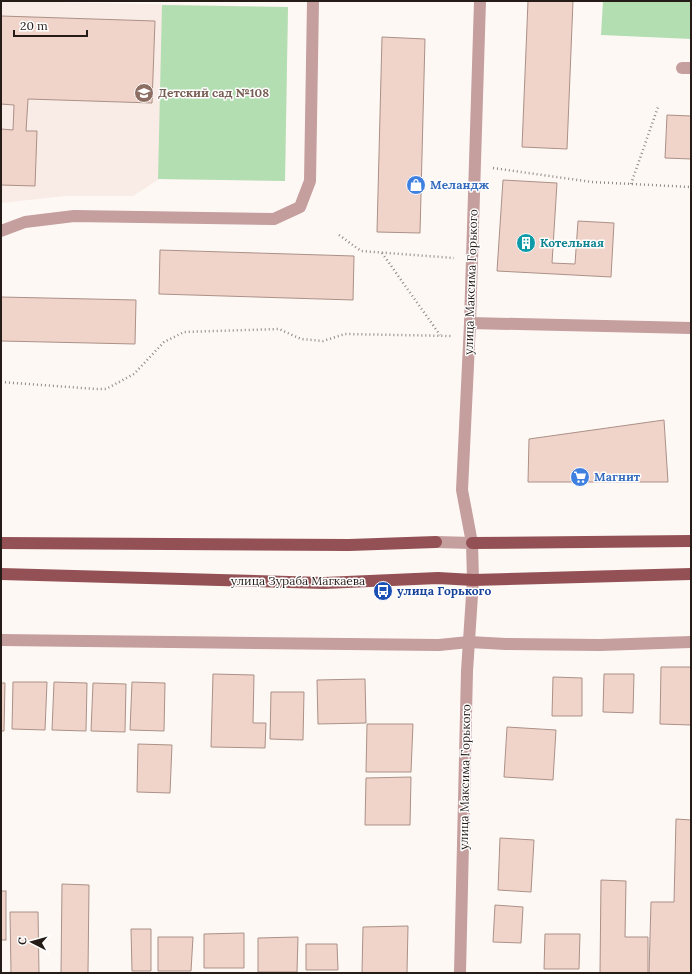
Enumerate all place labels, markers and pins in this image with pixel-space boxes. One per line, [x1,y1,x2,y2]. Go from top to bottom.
school or university icon: Детский сад №108 [133,82,155,104]
place label: Детский сад №108 [158,85,269,100]
shop icon: Меландж [405,174,427,196]
place label: Меландж [430,177,489,192]
building icon: Котельная [515,232,537,254]
place label: Котельная [540,235,604,250]
supermarket icon: Магнит [569,466,591,488]
place label: Магнит [594,469,641,484]
bus stop icon: улица Горького [372,580,394,602]
place label: улица Горького [397,583,491,598]

